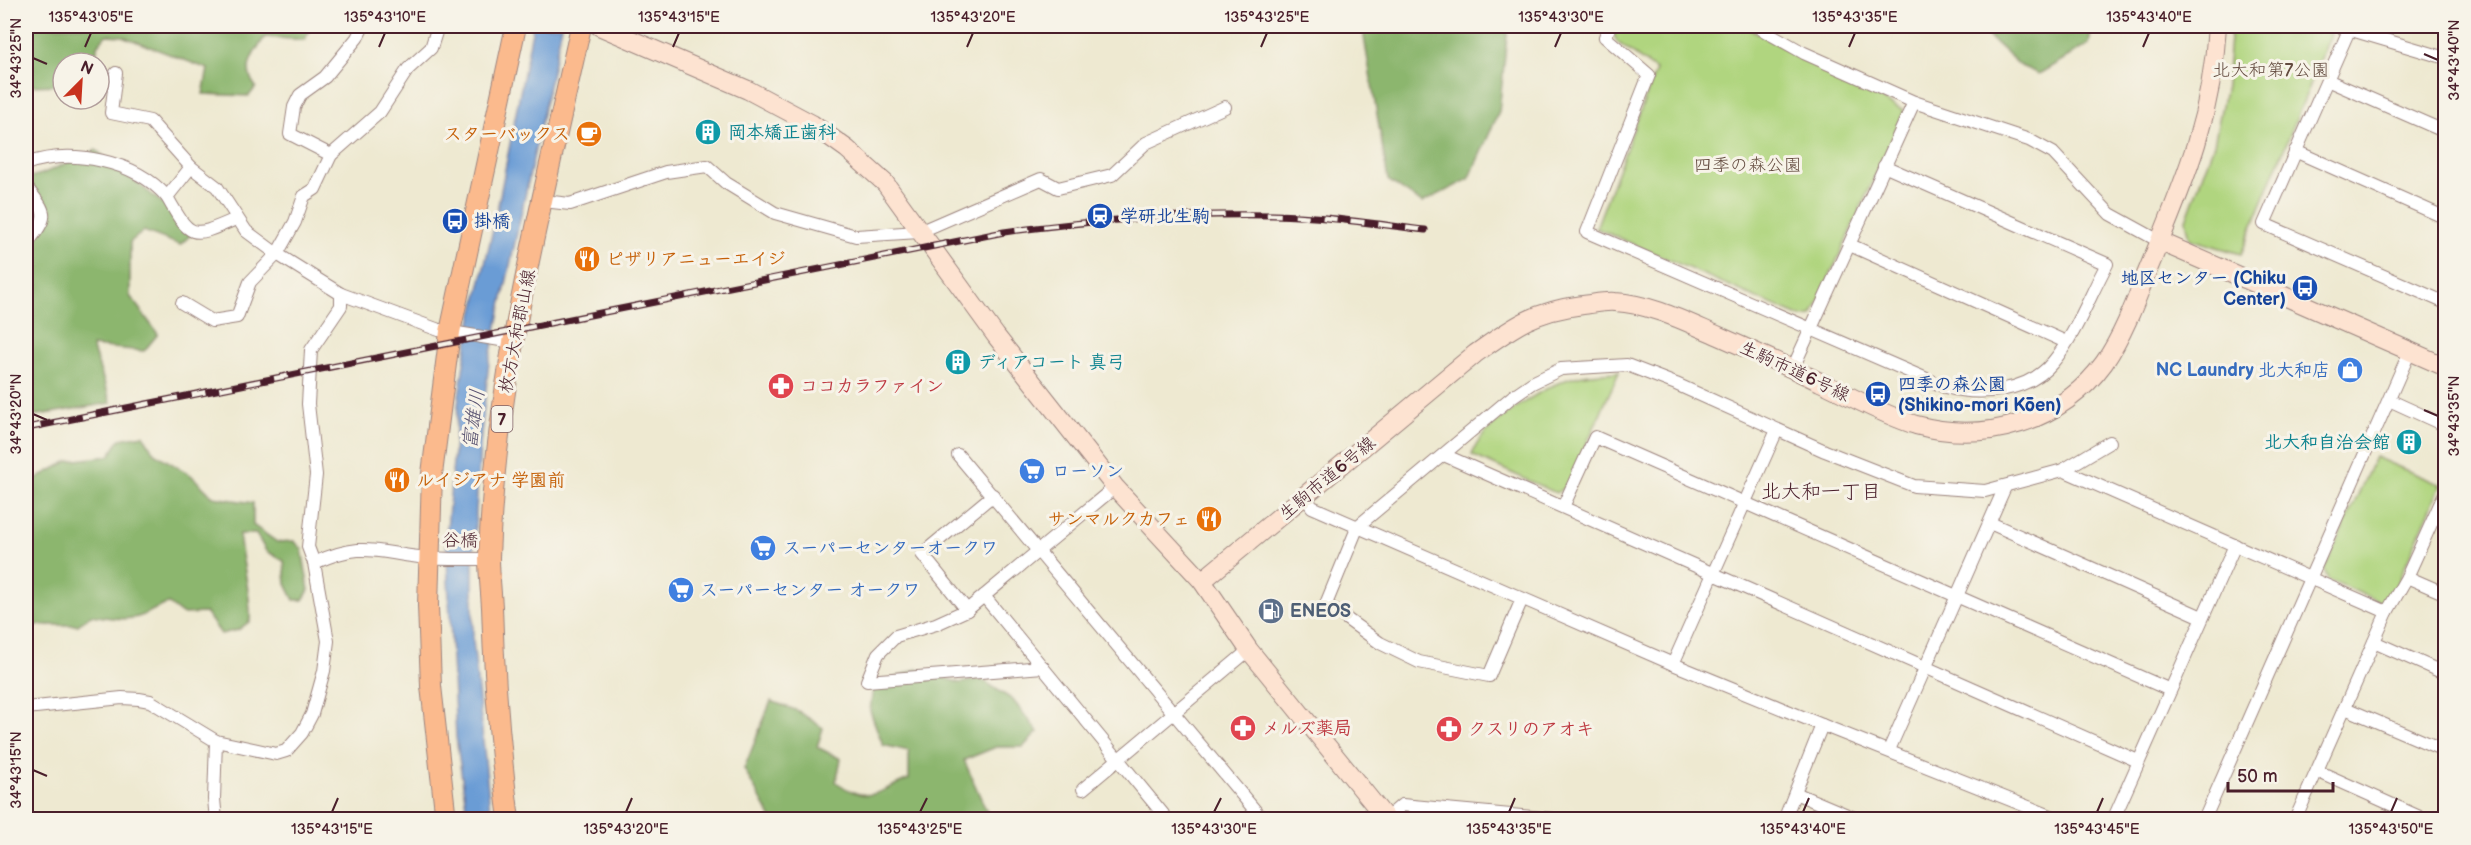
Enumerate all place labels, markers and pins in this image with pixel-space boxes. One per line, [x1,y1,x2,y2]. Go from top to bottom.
building icon: 岡本矯正歯科 [693,117,723,147]
cafe icon: スターバックス [574,119,604,149]
place label: 岡本矯正歯科 [728,122,836,143]
place label: スターバックス [444,124,570,145]
station icon: 学研北生駒 [1085,201,1115,231]
bus stop icon: 掛橋 [440,206,470,236]
place label: 学研北生駒 [1120,206,1210,227]
place label: 掛橋 [474,211,510,232]
restaurant icon: ピザリアニューエイジ [572,244,602,274]
place label: ピザリアニューエイジ [606,249,785,270]
place label: 地区センター (Chiku Center) [2120,268,2286,310]
bus stop icon: 地区センター (Chiku Center) [2290,273,2320,303]
building icon: ディアコート 真弓 [943,347,973,377]
place label: ディアコート 真弓 [978,352,1125,373]
shop icon: NC Laundry 北大和店 [2335,355,2365,385]
place label: NC Laundry 北大和店 [2156,360,2330,381]
pharmacy icon: ココカラファイン [766,371,796,401]
place label: 四季の森公園 (Shikino-mori Kōen) [1898,374,2062,416]
place label: ココカラファイン [800,376,944,397]
bus stop icon: 四季の森公園 (Shikino-mori Kōen) [1863,379,1893,409]
building icon: 北大和自治会館 [2394,427,2424,457]
place label: 北大和自治会館 [2264,432,2390,453]
supermarket icon: ローソン [1017,456,1047,486]
place label: ローソン [1052,461,1124,482]
restaurant icon: ルイジアナ 学園前 [382,465,412,495]
place label: ルイジアナ 学園前 [416,470,565,491]
restaurant icon: サンマルクカフェ [1194,504,1224,534]
place label: サンマルクカフェ [1048,509,1190,530]
supermarket icon: スーパーセンターオークワ [748,533,778,563]
place label: スーパーセンターオークワ [783,538,998,559]
supermarket icon: スーパーセンター オークワ [666,575,696,605]
place label: スーパーセンター オークワ [700,580,920,601]
fuel station icon: ENEOS [1256,596,1286,626]
place label: ENEOS [1290,601,1351,622]
pharmacy icon: メルズ薬局 [1228,713,1258,743]
pharmacy icon: クスリのアオキ [1434,714,1464,744]
place label: メルズ薬局 [1262,718,1352,739]
place label: クスリのアオキ [1468,719,1594,740]

